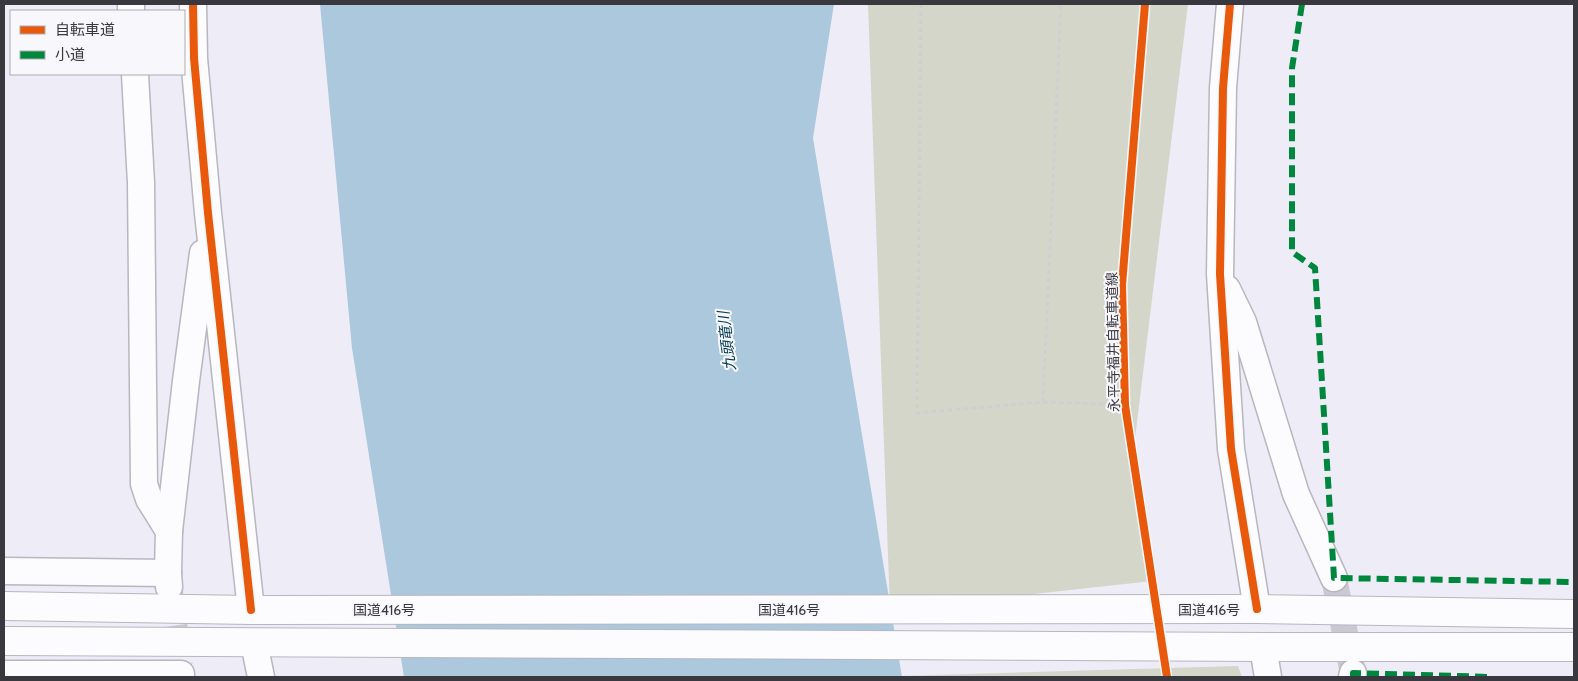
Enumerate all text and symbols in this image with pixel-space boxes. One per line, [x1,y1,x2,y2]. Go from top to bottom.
legend [10,10,185,75]
text: 自転車道 [55,21,115,39]
text: 小道 [55,46,85,64]
street label: 永平寺福井自転車道線 [1103,272,1123,412]
water label: 九頭竜川 [714,308,740,372]
street label: 国道416号 [353,601,415,619]
street label: 国道416号 [758,601,820,619]
street label: 国道416号 [1178,601,1240,619]

